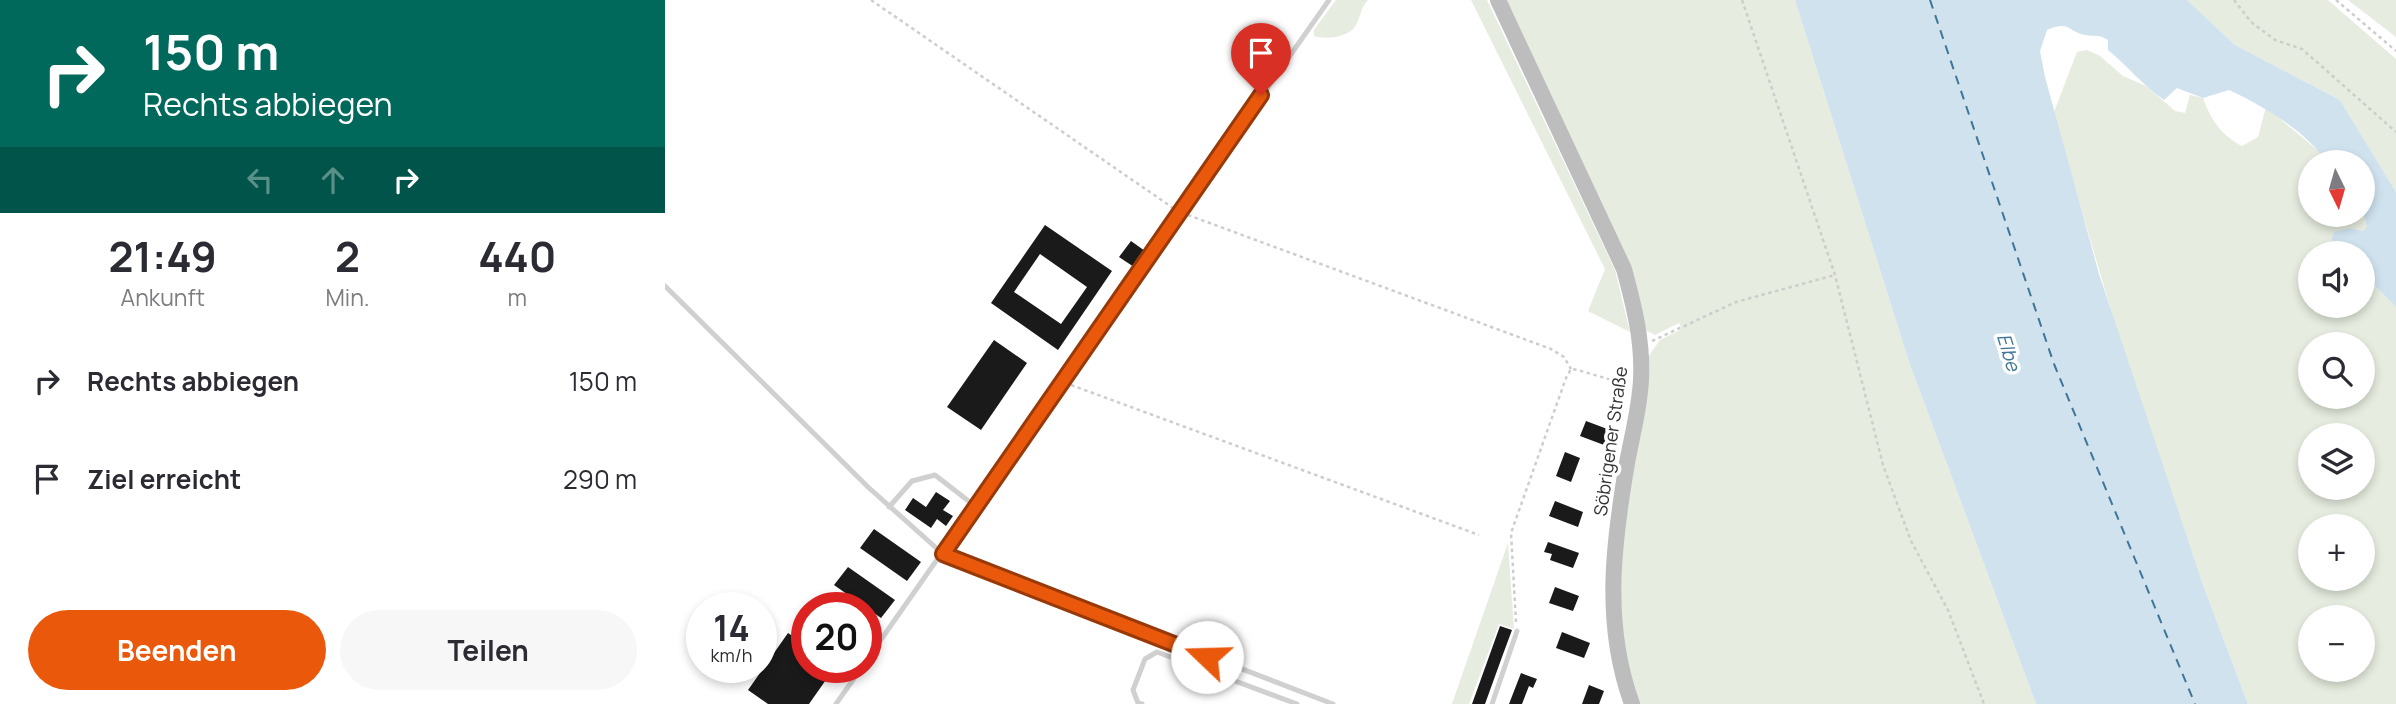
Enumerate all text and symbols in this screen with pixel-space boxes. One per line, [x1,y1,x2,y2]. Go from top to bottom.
text: 150 m [143,18,279,85]
pin [1231,23,1291,95]
icon: right [28,28,119,119]
icon: arrive [1242,34,1280,72]
text: Rechts abbiegen [143,82,393,126]
north arrow [2298,150,2375,228]
map controls [2298,150,2375,682]
icon: left [241,161,279,199]
icon: ahead [314,161,352,199]
icon: right [387,161,425,199]
text: 21:49 [109,227,217,285]
text: 2 [335,227,360,285]
text: 440 [478,227,556,285]
button: sound [2298,241,2375,318]
text: Ankunft [121,281,205,313]
text: Min. [325,281,370,313]
text: m [508,281,527,313]
water label: Elbe [1991,330,2027,376]
button: search [2298,332,2375,409]
icon: right [28,362,66,400]
text: Rechts abbiegen [87,363,299,399]
text: 150 m [569,363,637,399]
street label: Söbrigener Straße [1588,365,1632,517]
button: layers [2298,423,2375,500]
icon: arrive [28,460,66,498]
text: Ziel erreicht [87,461,241,497]
text: 290 m [563,461,637,497]
button: + [2298,514,2375,591]
speed limit sign: 20 [791,592,882,683]
text: 14 [713,604,750,652]
button: − [2298,605,2375,682]
button: Beenden [28,610,326,690]
button: Teilen [340,610,637,690]
position arrow [1170,620,1244,694]
text: km/h [711,643,752,667]

